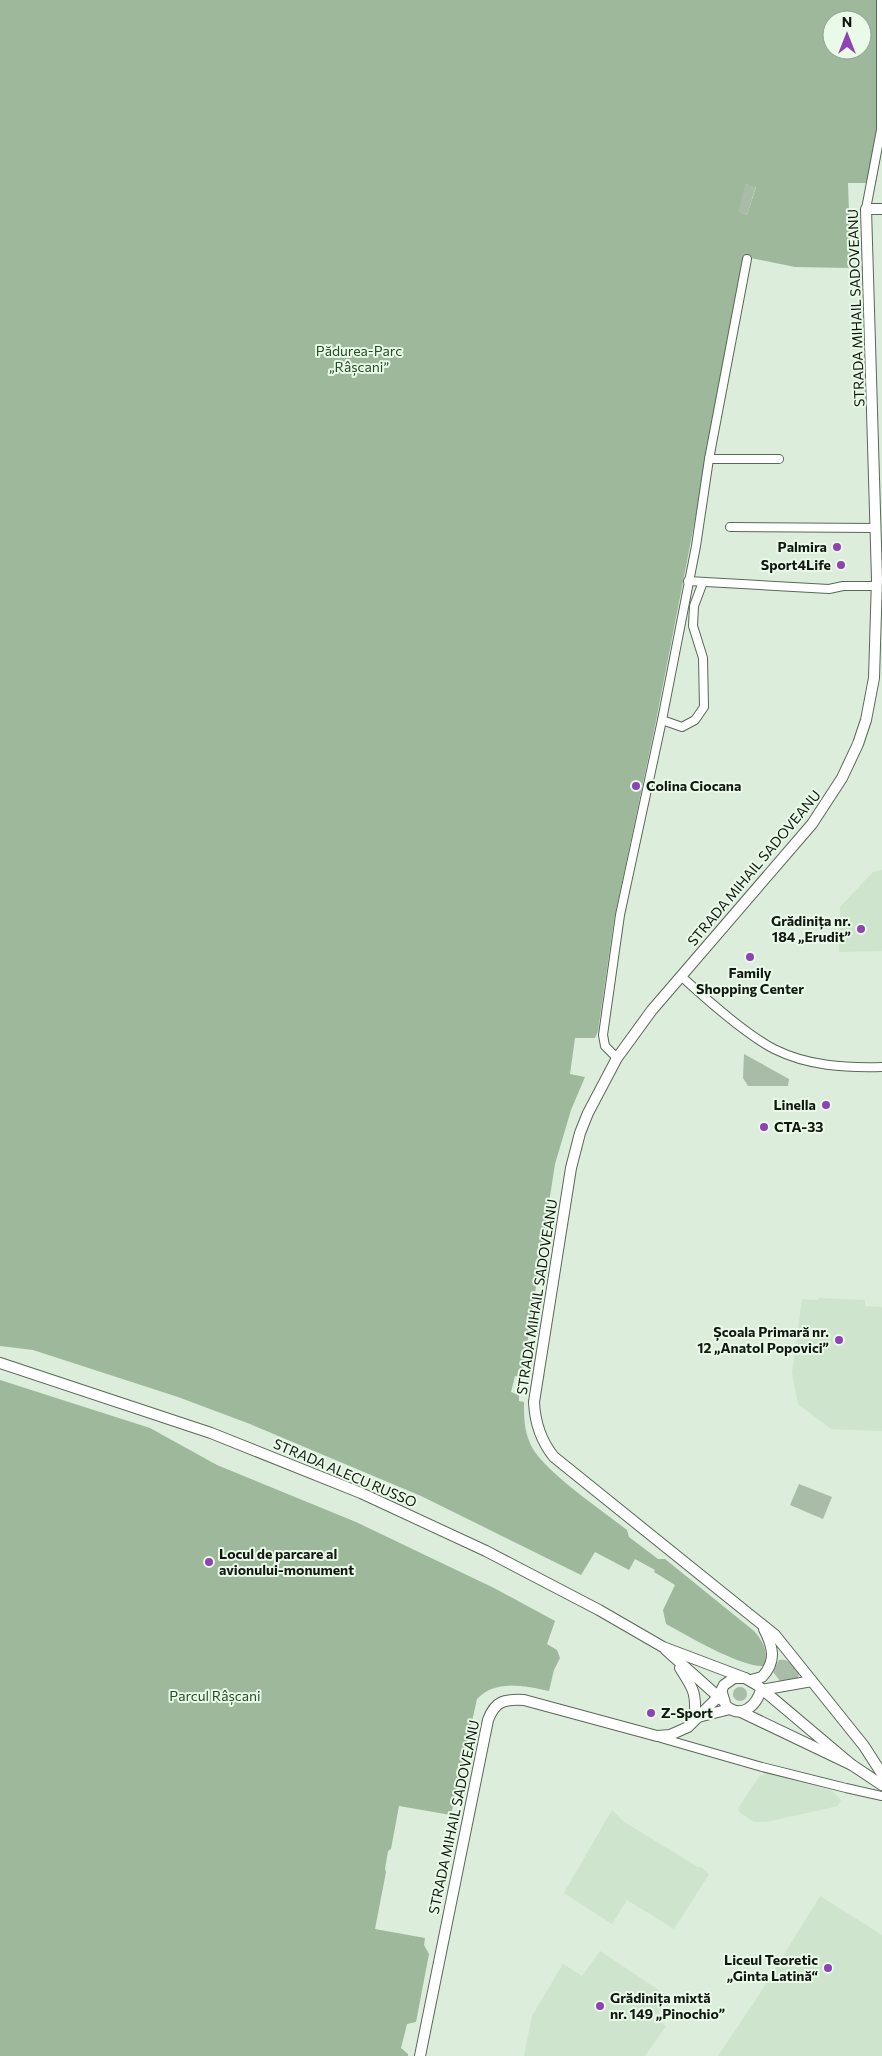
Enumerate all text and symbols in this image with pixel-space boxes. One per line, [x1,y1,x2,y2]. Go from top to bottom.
north arrow [822,10,872,60]
text: N [842,13,852,30]
street label: STRADA MIHAIL SADOVEANU [844,209,867,407]
park label: Pădurea-Parc „Râșcani” [316,342,402,376]
place label: Palmira [778,538,827,555]
marker: Palmira [831,541,843,553]
place label: Sport4Life [761,556,831,573]
marker: Sport4Life [835,559,847,571]
place label: Colina Ciocana [646,777,741,794]
marker: Colina Ciocana [630,780,642,792]
street label: STRADA MIHAIL SADOVEANU [683,786,824,949]
place label: Grădinița nr. 184 „Erudit” [771,912,851,945]
marker: Grădinița nr. 184 „Erudit” [855,923,867,935]
marker: Family Shopping Center [744,951,756,963]
place label: Family Shopping Center [696,964,804,997]
place label: Linella [773,1096,816,1113]
marker: Linella [820,1099,832,1111]
place label: CTA-33 [774,1118,823,1135]
marker: CTA-33 [758,1121,770,1133]
street label: STRADA MIHAIL SADOVEANU [513,1198,560,1396]
place label: Școala Primară nr. 12 „Anatol Popovici” [697,1323,829,1356]
marker: Școala Primară nr. 12 „Anatol Popovici” [833,1334,845,1346]
street label: STRADA ALECU RUSSO [271,1435,419,1510]
place label: Locul de parcare al avionului-monument [219,1545,354,1578]
marker: Locul de parcare al avionului-monument [203,1556,215,1568]
park label: Parcul Râșcani [169,1687,261,1705]
place label: Z-Sport [661,1704,713,1721]
marker: Z-Sport [645,1707,657,1719]
street label: STRADA MIHAIL SADOVEANU [425,1718,482,1916]
place label: Liceul Teoretic „Ginta Latină“ [724,1951,819,1984]
marker: Liceul Teoretic „Ginta Latină“ [822,1962,834,1974]
place label: Grădinița mixtă nr. 149 „Pinochio” [610,1989,725,2022]
marker: Grădinița mixtă nr. 149 „Pinochio” [594,2000,606,2012]

